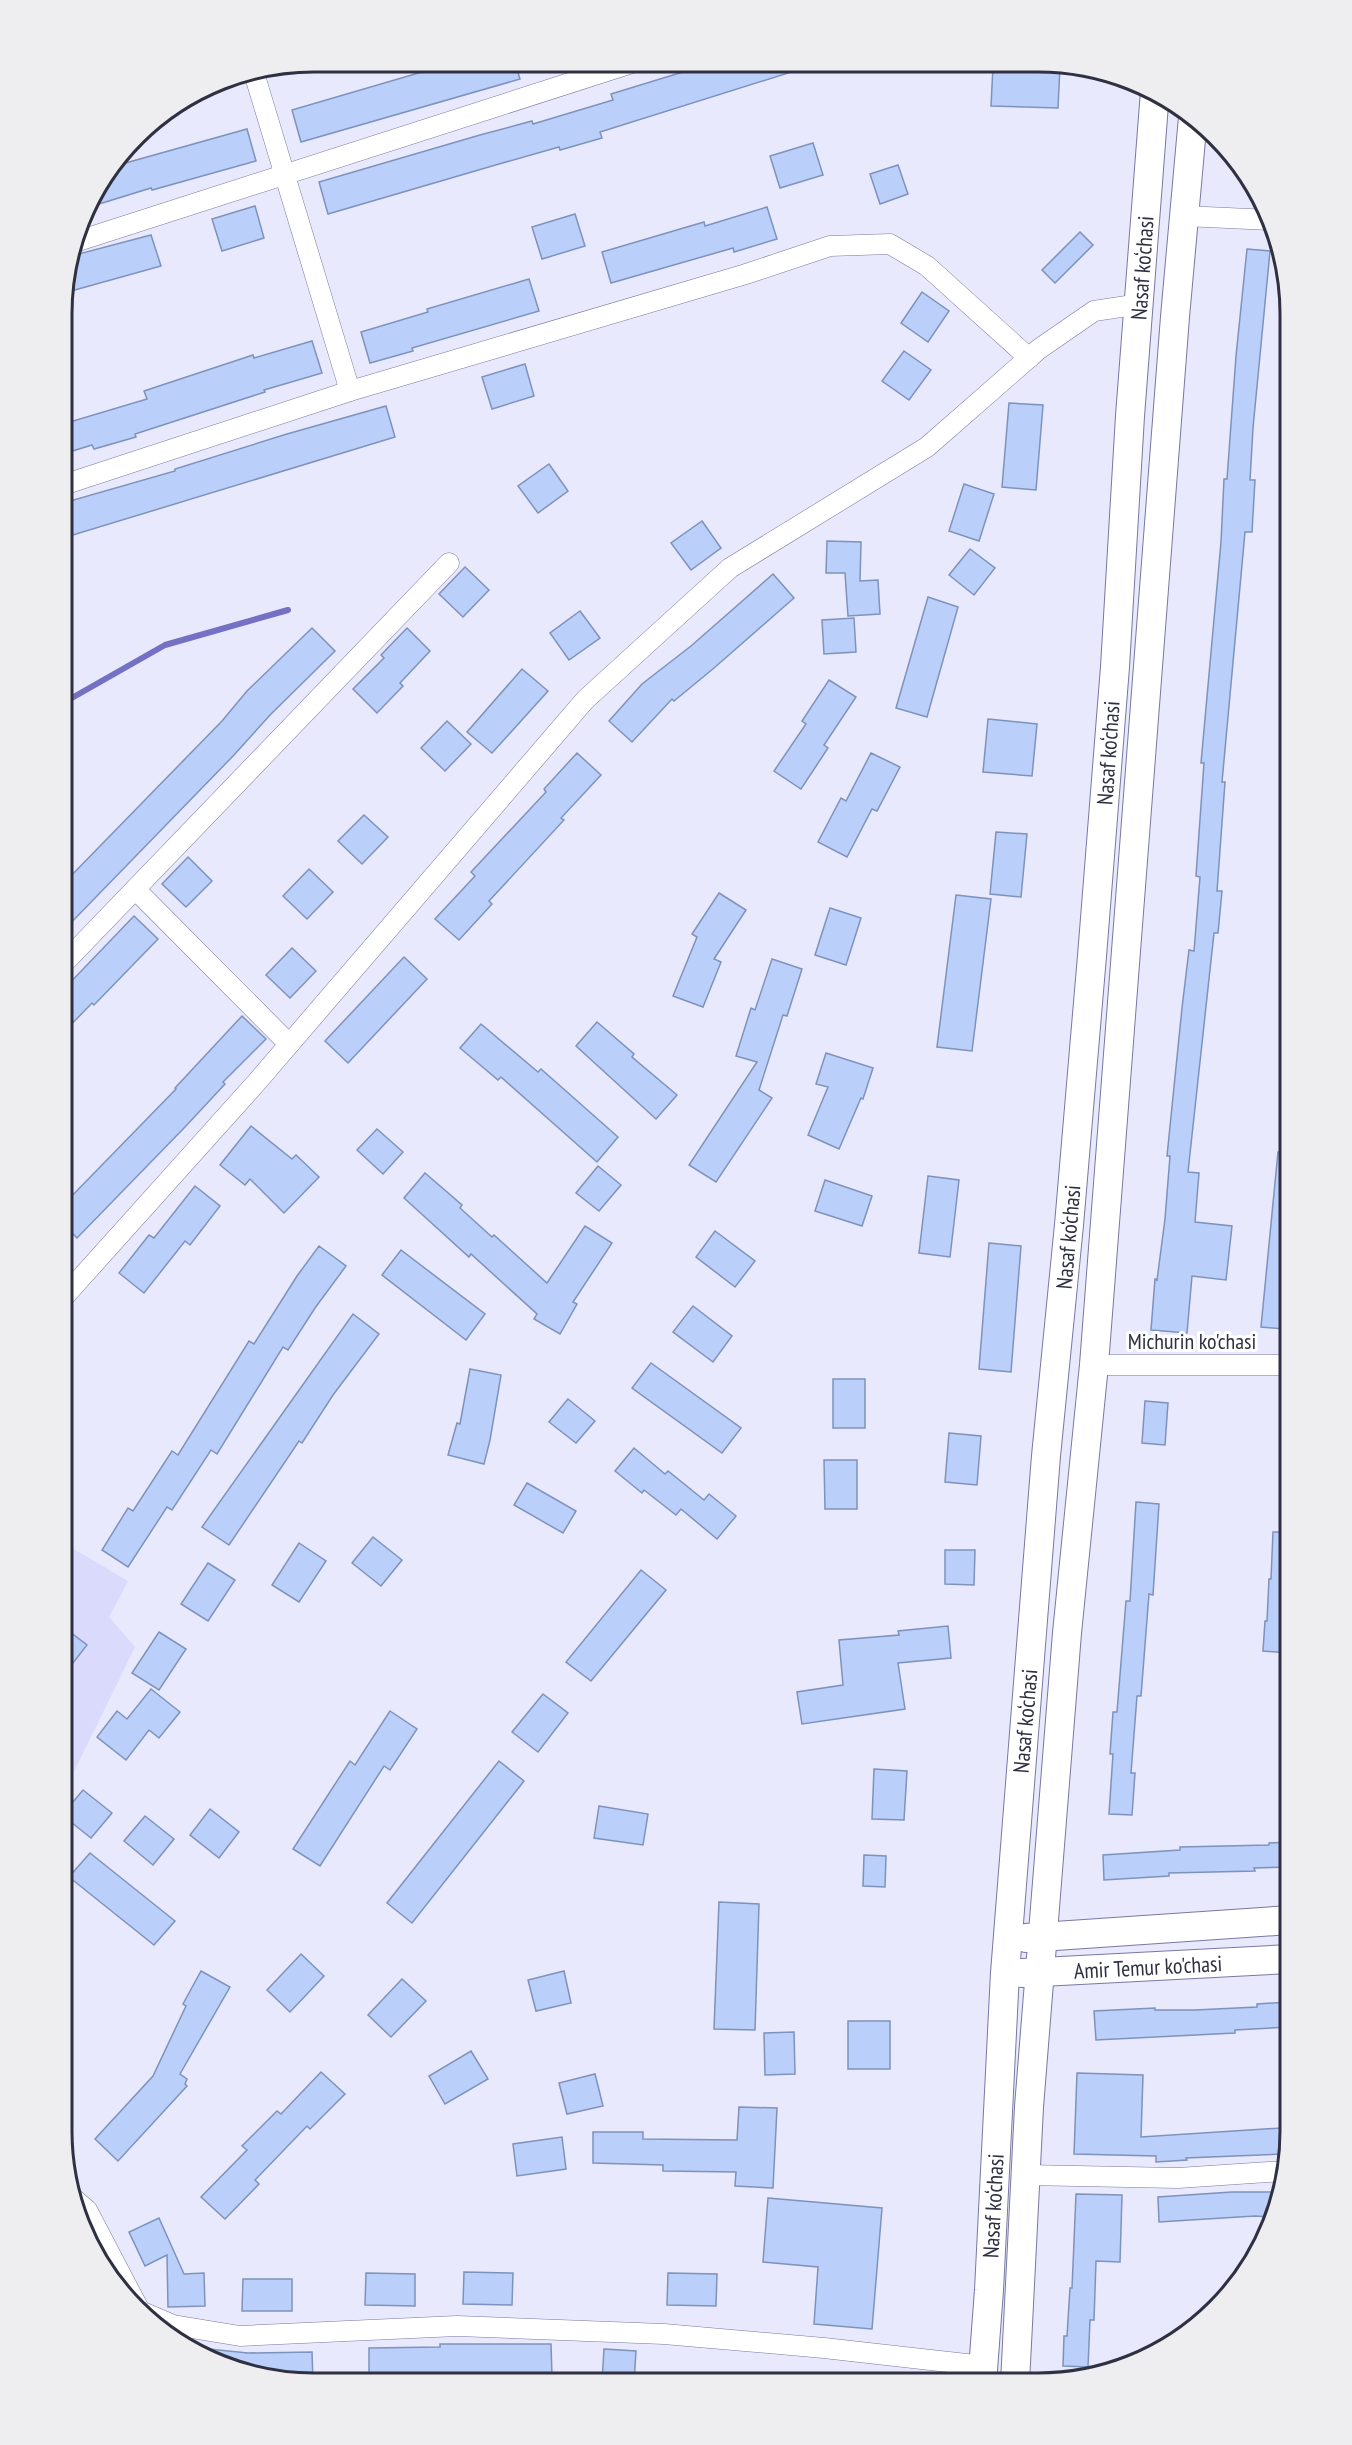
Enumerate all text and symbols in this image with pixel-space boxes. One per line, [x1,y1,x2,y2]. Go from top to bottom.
street label: Nasaf ko‘chasi [1124,215,1160,321]
street label: Nasaf ko‘chasi [1090,700,1126,806]
street label: Nasaf ko‘chasi [1050,1184,1086,1290]
street label: Michurin ko'chasi [1128,1327,1256,1355]
street label: Nasaf ko‘chasi [1007,1668,1043,1774]
street label: Amir Temur ko'chasi [1073,1949,1223,1985]
street label: Nasaf ko‘chasi [976,2153,1010,2259]

